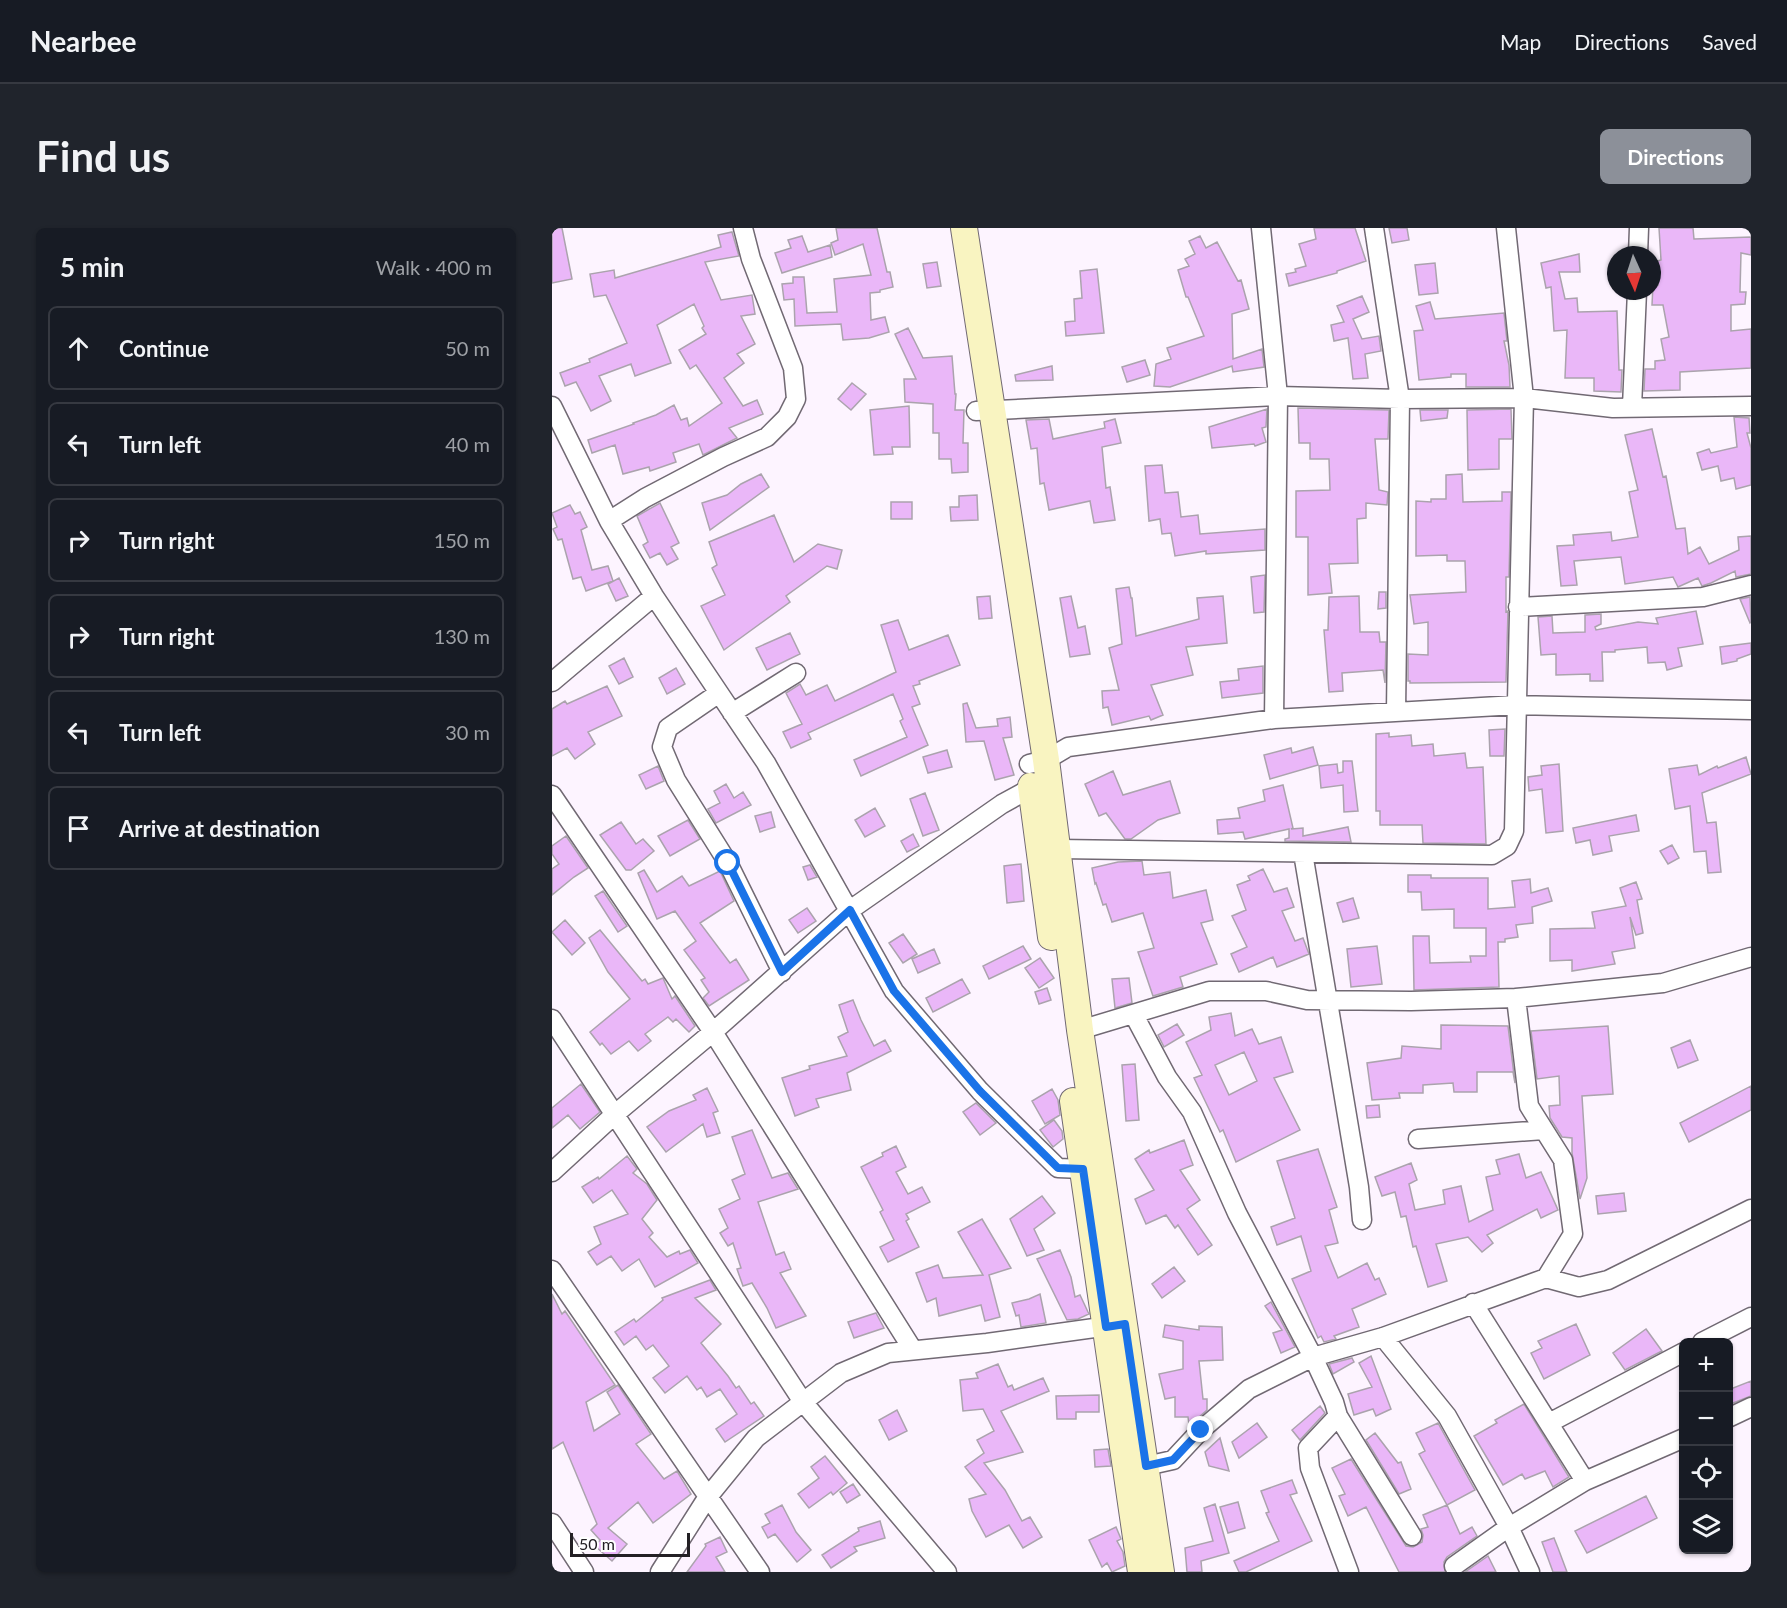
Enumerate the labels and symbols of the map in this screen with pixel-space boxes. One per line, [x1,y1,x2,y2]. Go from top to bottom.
north arrow [1607,246,1661,300]
route start [714,849,740,875]
route end [1187,1416,1213,1442]
scale bar [570,1530,690,1558]

